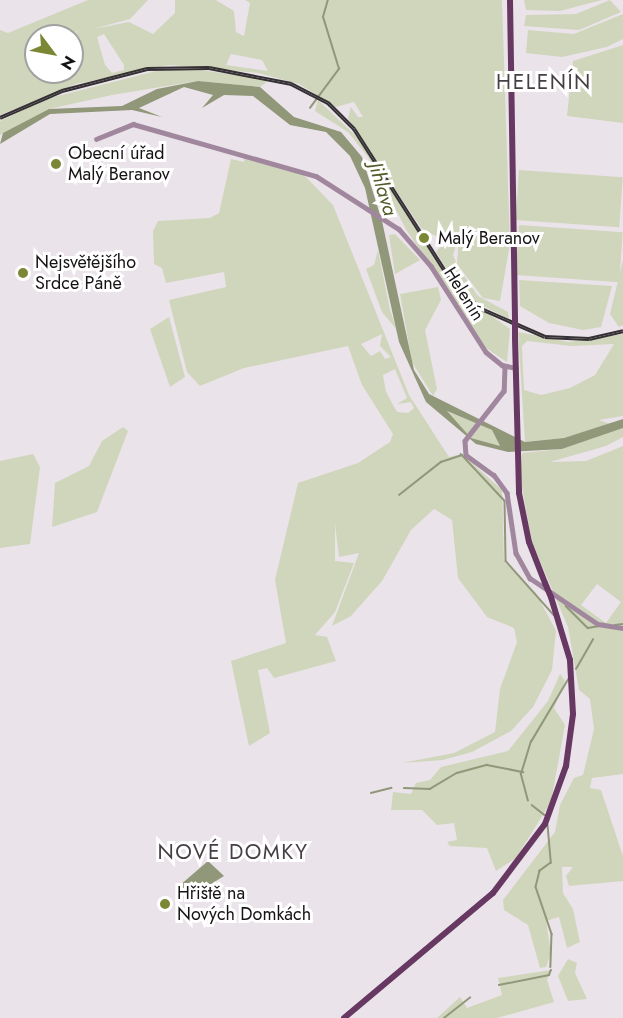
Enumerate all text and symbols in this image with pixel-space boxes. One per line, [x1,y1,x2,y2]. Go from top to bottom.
north arrow [24,24,84,84]
text: N [55,51,81,74]
district label: HELENÍN [496,69,592,95]
place label: Obecní úřad Malý Beranov [68,143,170,186]
marker: Obecní úřad Malý Beranov [49,157,63,171]
water label: Jihlava [363,159,403,219]
place label: Malý Beranov [438,227,540,249]
marker: Malý Beranov [415,229,433,247]
place label: Nejsvětějšího Srdce Páně [35,252,136,294]
street label: Helenín [439,263,489,325]
marker: Nejsvětějšího Srdce Páně [16,266,30,280]
district label: NOVÉ DOMKY [157,839,309,865]
place label: Hřiště na Nových Domkách [177,883,311,926]
marker: Hřiště na Nových Domkách [158,897,172,911]

